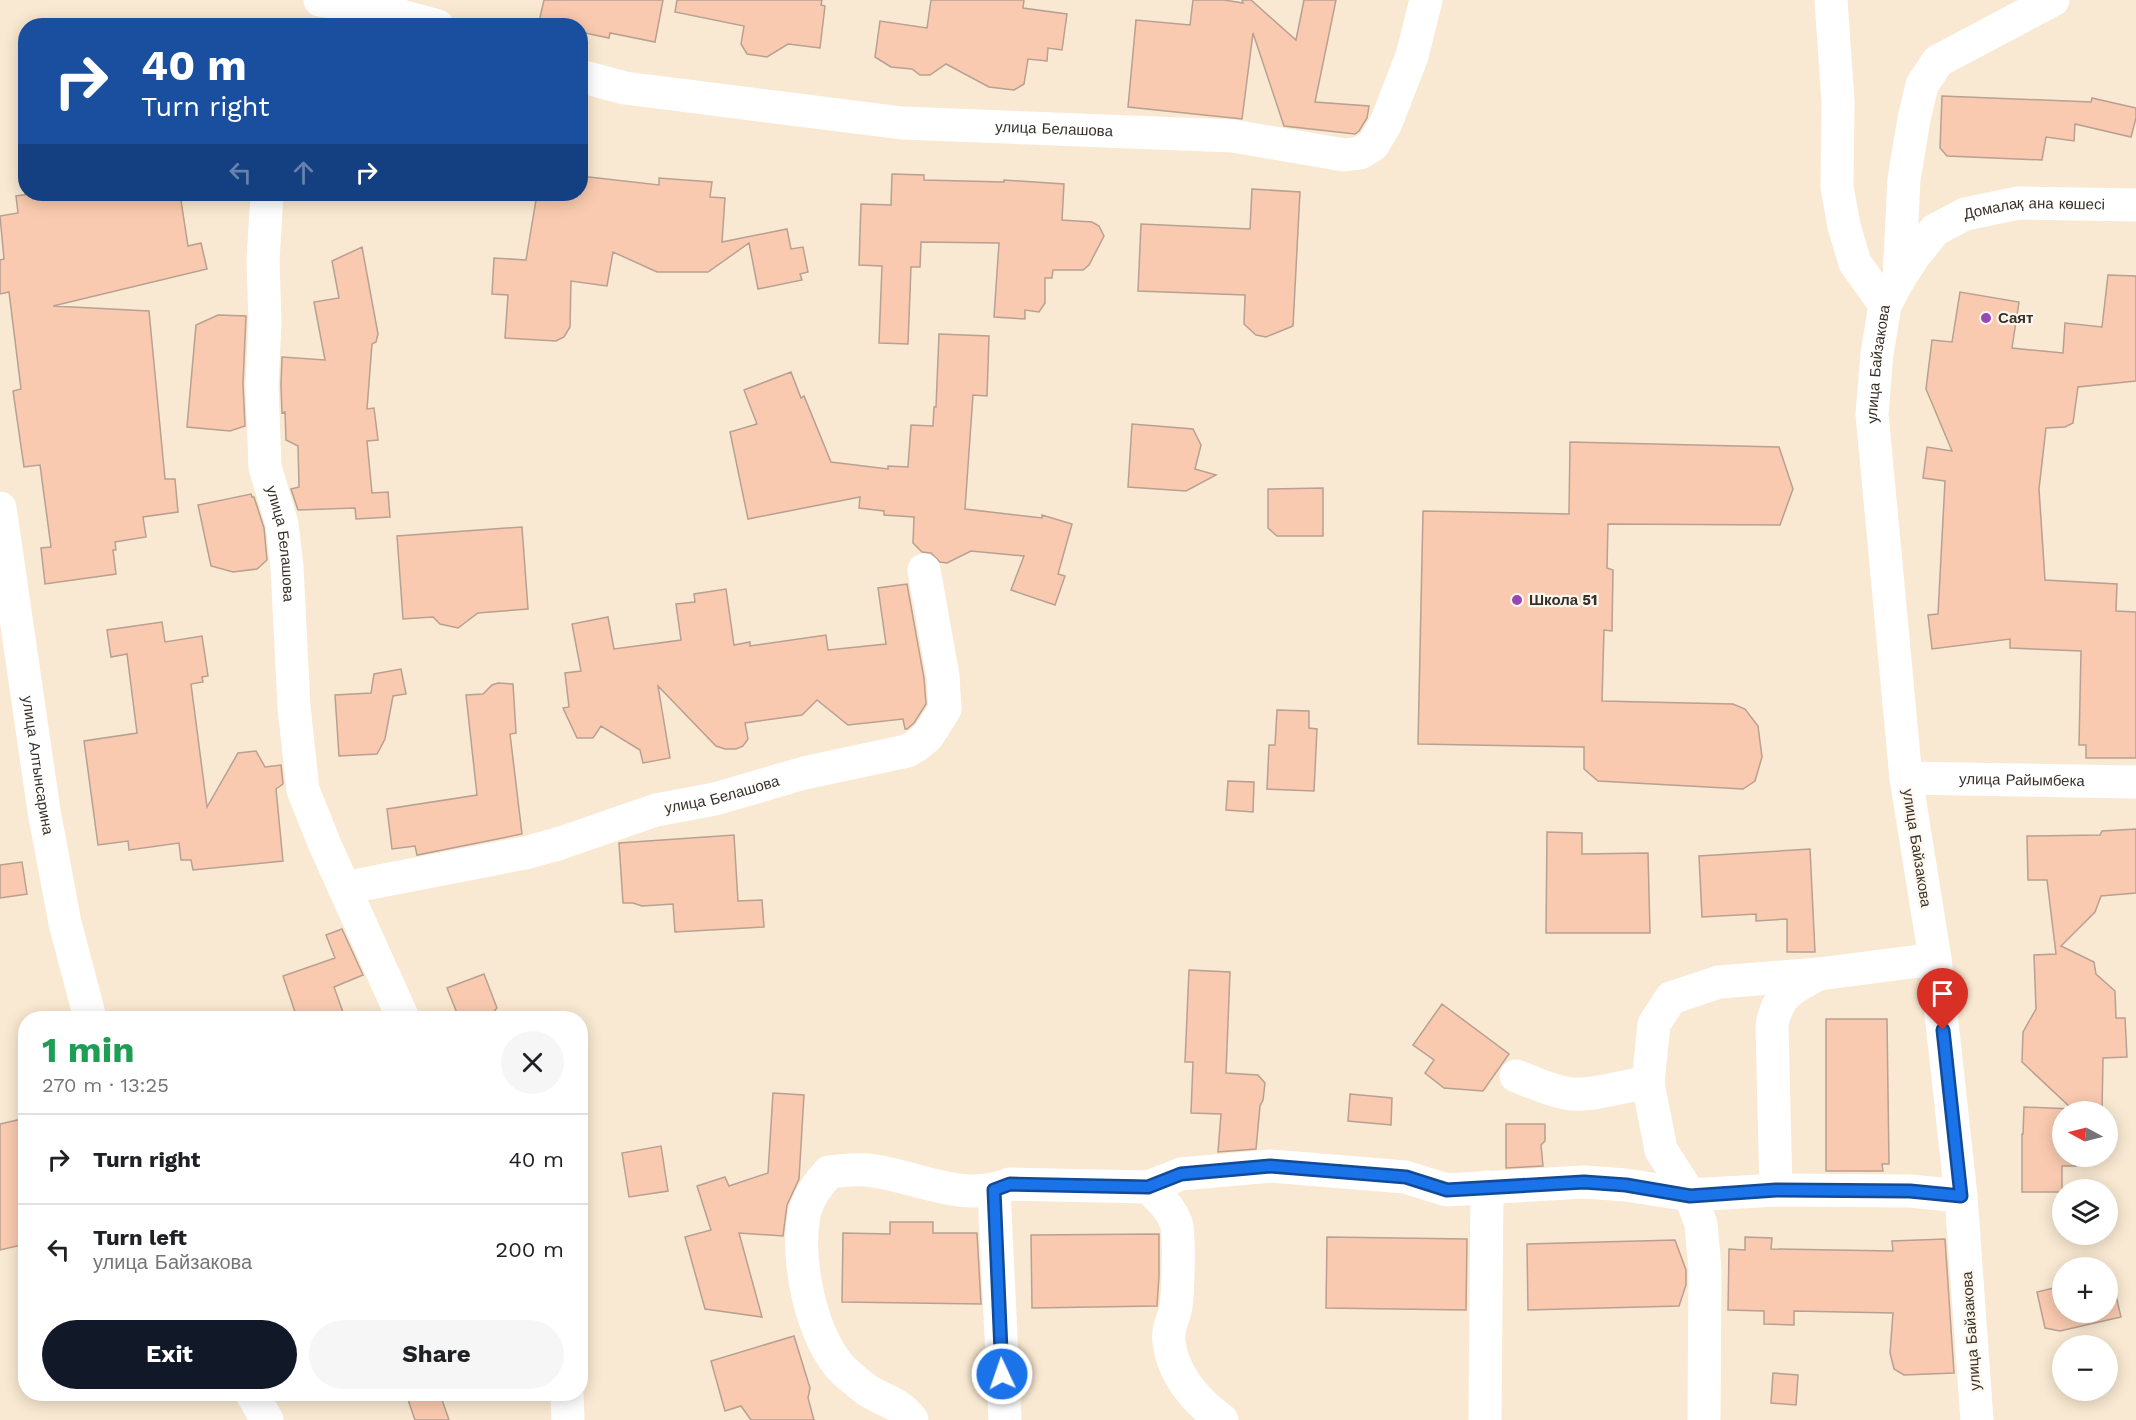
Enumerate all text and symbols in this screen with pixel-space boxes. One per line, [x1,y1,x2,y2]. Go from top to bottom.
text: 40 m [141,41,247,90]
icon: right [42,42,120,120]
text: Turn right [141,91,270,123]
street label: улица Белашова [995,118,1114,140]
icon: left [224,156,257,189]
icon: ahead [287,156,320,189]
icon: right [350,156,383,189]
street label: Домалақ ана көшесі [1962,194,2105,223]
street label: улица Байзакова [1863,303,1894,424]
place label: Саят [1998,309,2033,327]
marker: Саят [1979,311,1993,325]
street label: улица Белашова [262,483,298,603]
place label: Школа 51 [1529,591,1598,609]
marker: Школа 51 [1510,593,1524,607]
street label: улица Алтынсарина [18,695,57,837]
street label: улица Райымбека [1959,770,2086,790]
street label: улица Белашова [663,772,782,817]
street label: улица Байзакова [1899,788,1935,909]
pin [1917,968,1968,1030]
icon: arrive [1926,977,1959,1010]
text: 1 min [42,1029,134,1071]
button: close [501,1031,564,1094]
text: 270 m · 13:25 [42,1073,169,1097]
north arrow [2052,1101,2118,1167]
map controls [2052,1101,2118,1401]
icon: right [42,1143,75,1176]
text: Turn right [93,1147,200,1172]
text: 40 m [508,1147,564,1172]
button: layers [2052,1179,2118,1245]
text: Turn left [93,1225,187,1250]
icon: left [42,1233,75,1266]
text: 200 m [495,1237,564,1262]
text: улица Байзакова [93,1250,252,1274]
button: + [2052,1257,2118,1323]
street label: улица Байзакова [1958,1270,1984,1391]
button: Exit [42,1320,297,1389]
button: Share [309,1320,564,1389]
button: − [2052,1335,2118,1401]
position arrow [970,1342,1034,1406]

